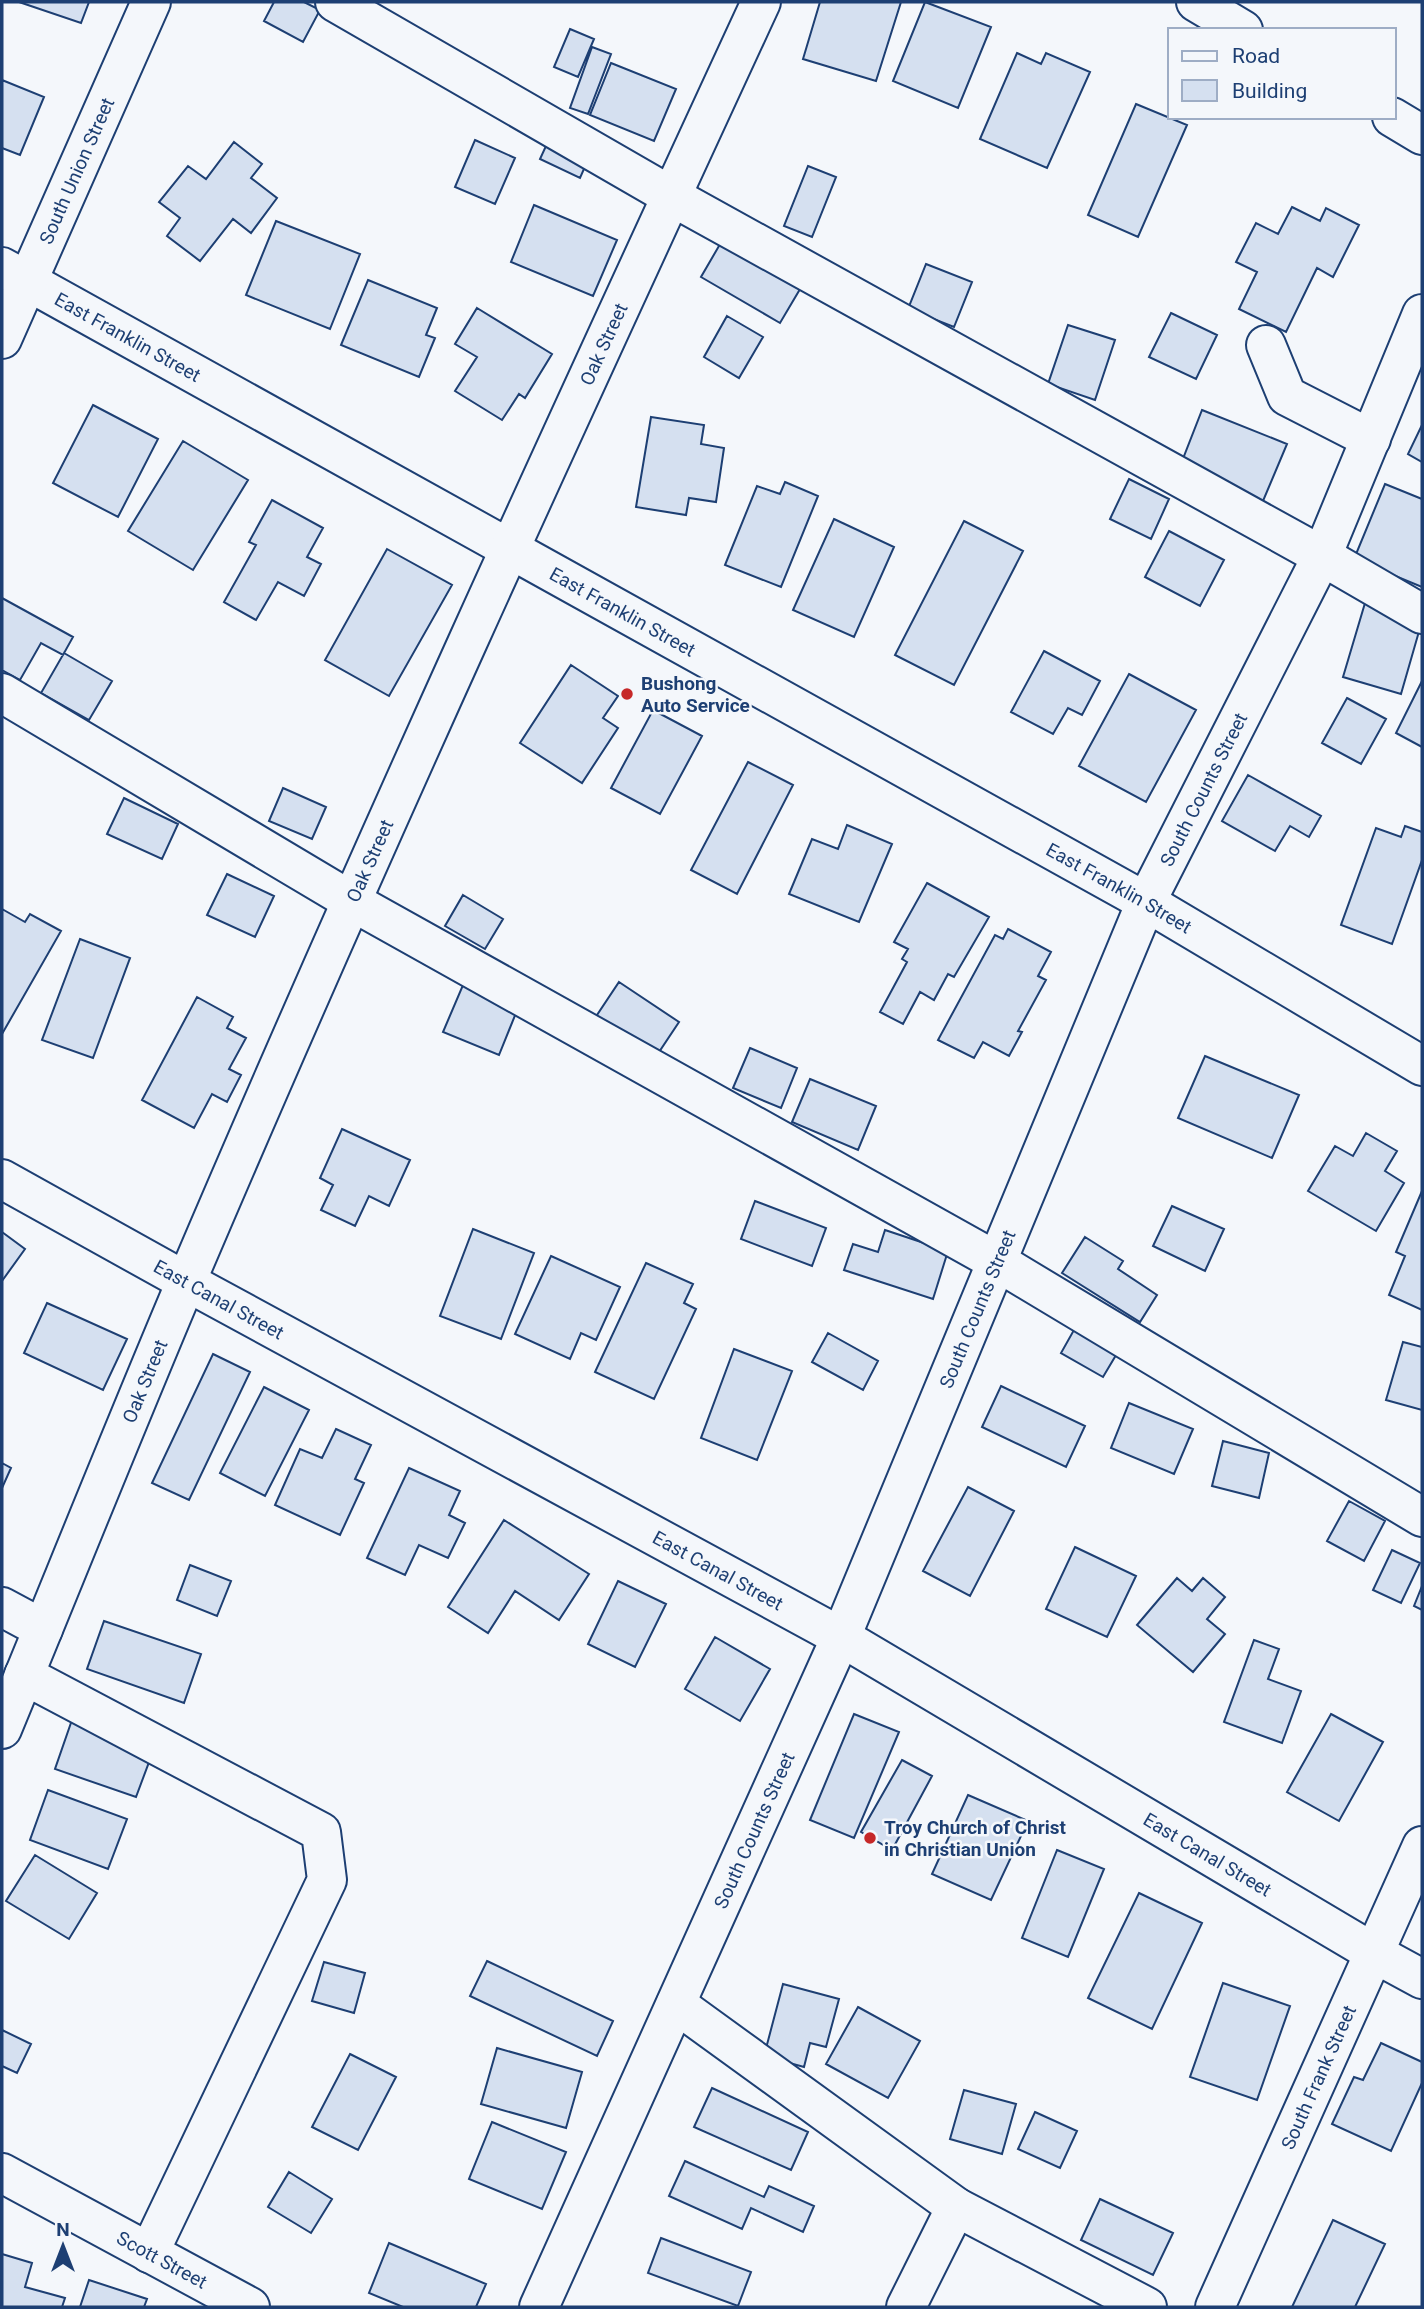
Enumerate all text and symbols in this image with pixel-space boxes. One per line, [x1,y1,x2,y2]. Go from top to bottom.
legend [1168,28,1396,119]
text: Road [1232,44,1280,68]
text: Building [1232,79,1307,103]
street label: South Union Street [34,94,119,248]
street label: East Franklin Street [51,288,205,387]
street label: Oak Street [575,300,633,389]
street label: East Franklin Street [546,562,700,662]
place label: Bushong Auto Service [641,672,750,717]
marker: Bushong Auto Service [619,686,635,702]
street label: South Counts Street [1155,709,1252,870]
street label: Oak Street [342,816,398,906]
street label: East Franklin Street [1042,838,1196,938]
street label: South Counts Street [935,1227,1021,1392]
street label: East Canal Street [150,1255,288,1344]
street label: Oak Street [118,1336,173,1426]
street label: East Canal Street [649,1526,787,1615]
street label: South Counts Street [709,1749,800,1912]
street label: East Canal Street [1139,1808,1275,1902]
place label: Troy Church of Christ in Christian Union [884,1816,1067,1861]
marker: Troy Church of Christ in Christian Union [862,1830,878,1846]
street label: South Frank Street [1276,2002,1361,2153]
north arrow [28,2211,98,2281]
text: N [56,2218,70,2241]
street label: Scott Street [113,2226,211,2294]

